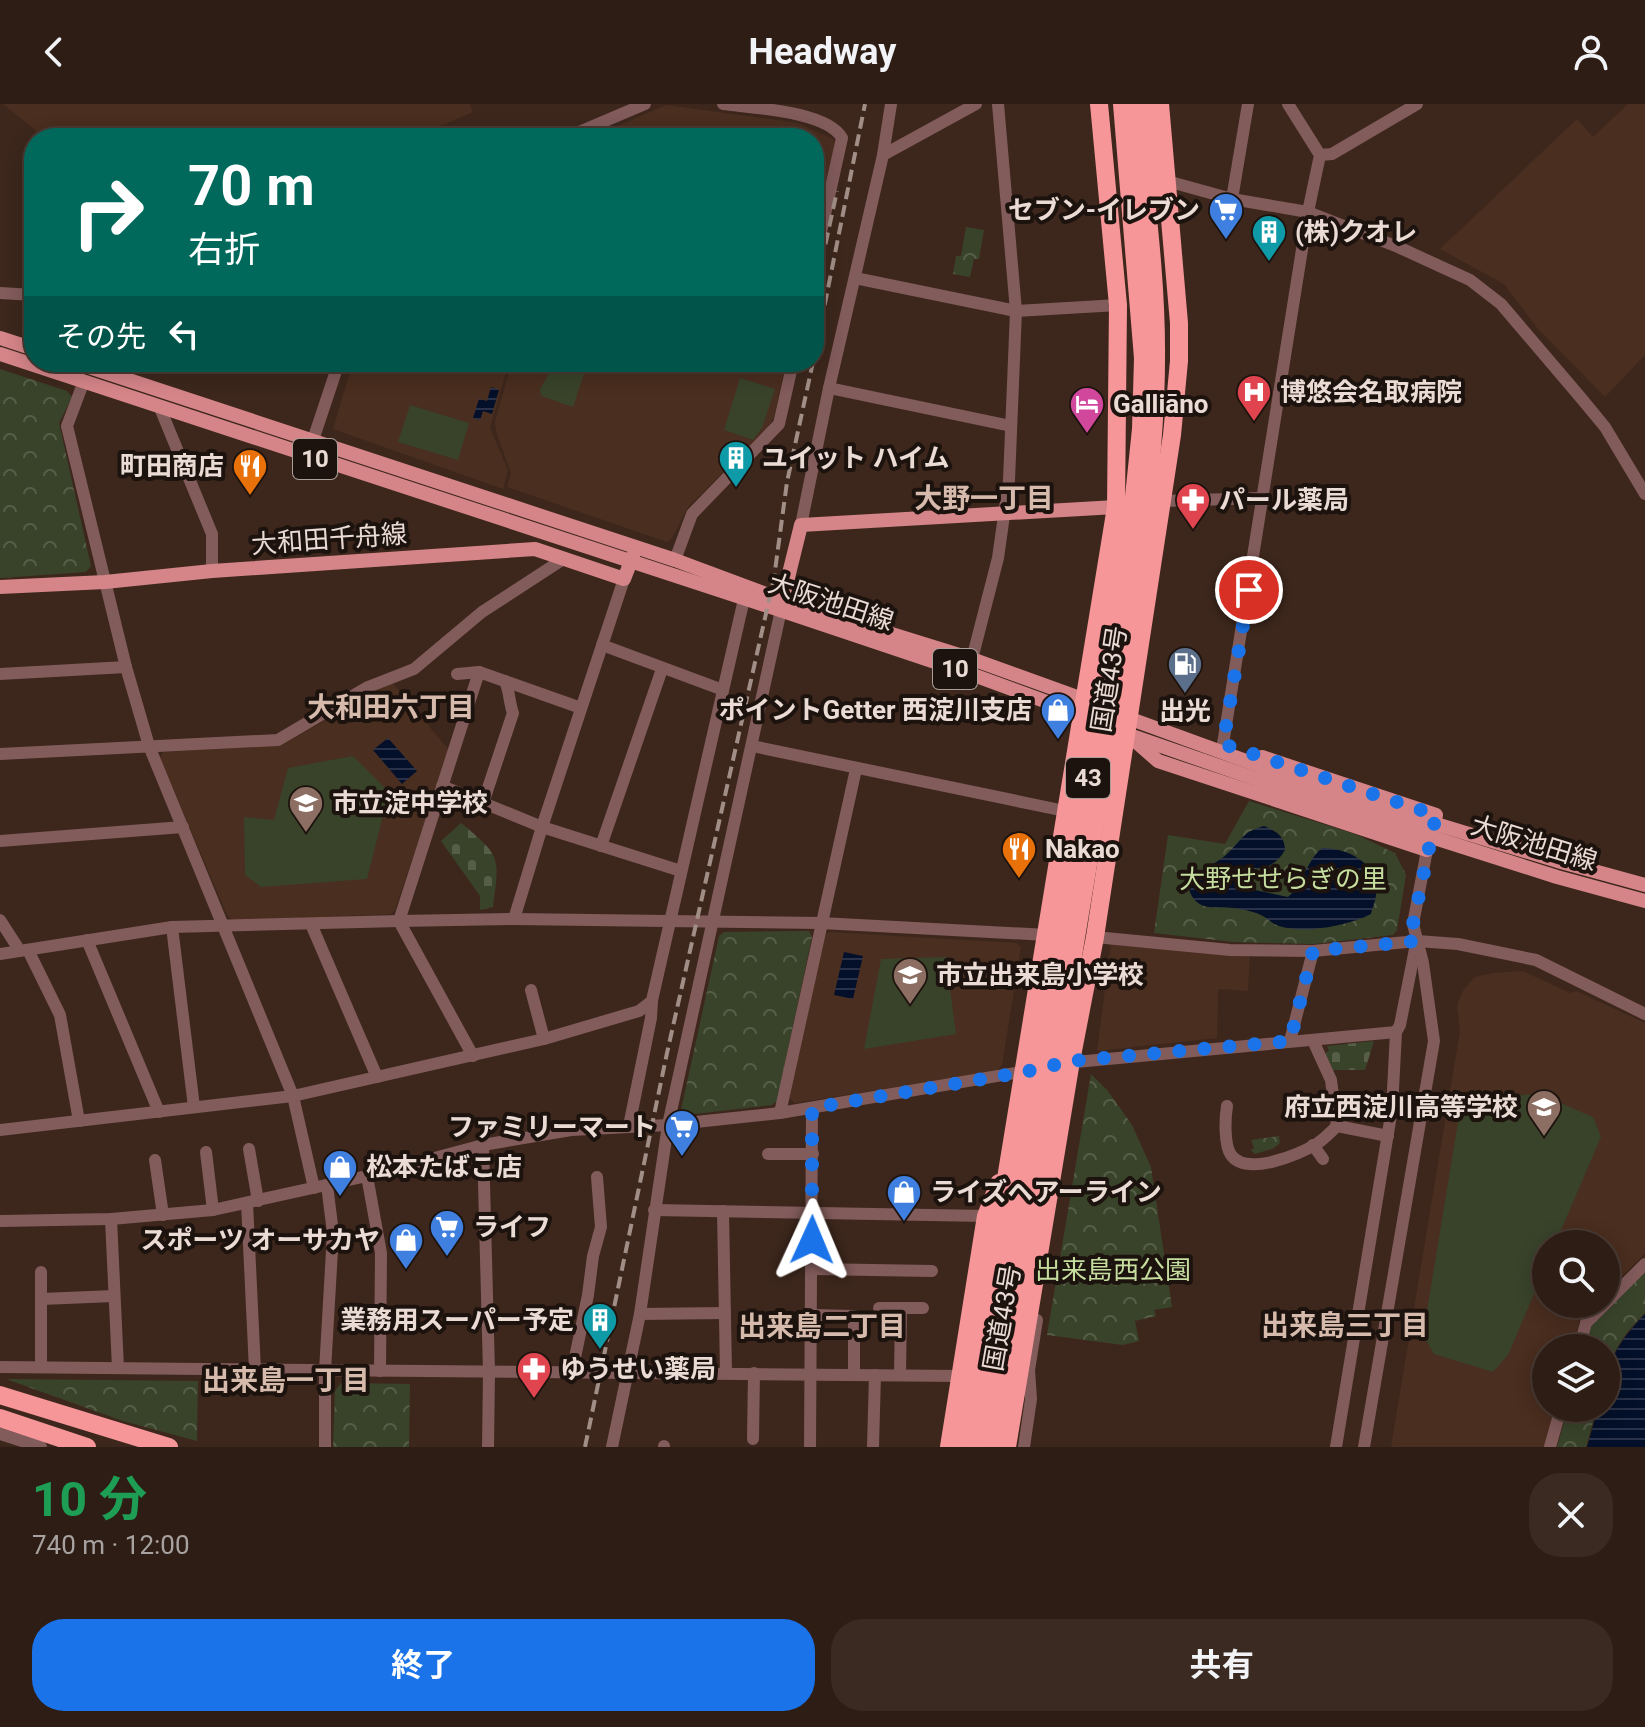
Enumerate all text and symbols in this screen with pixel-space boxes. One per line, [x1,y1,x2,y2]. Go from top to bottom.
icon: back [32,30,76,74]
icon: person [1569,30,1613,74]
text: Headway [749,31,896,73]
text: 70 m [188,153,315,219]
icon: right [56,160,160,264]
supermarket icon: セブン-イレブン [1207,191,1245,241]
place label: セブン-イレブン [1008,195,1200,225]
building icon: (株)クオレ [1250,213,1288,263]
place label: (株)クオレ [1295,217,1417,247]
text: 右折 [188,229,260,271]
icon: left [162,312,206,356]
text: その先 [56,319,146,354]
hospital icon: 博悠会名取病院 [1235,373,1273,423]
place label: 博悠会名取病院 [1280,377,1462,407]
hotel icon: Galliāno [1068,385,1106,435]
place label: Galliāno [1113,389,1208,419]
road number: 10 [293,439,337,479]
building icon: ユイット ハイム [717,439,755,489]
place label: ユイット ハイム [762,443,949,473]
restaurant icon: 町田商店 [231,447,269,497]
place label: 町田商店 [120,451,224,481]
pharmacy icon: パール薬局 [1174,481,1212,531]
district label: 大野一丁目 [914,482,1054,515]
place label: パール薬局 [1219,485,1349,515]
street label: 大和田千舟線 [250,519,408,559]
pin [1215,556,1283,624]
street label: 大阪池田線 [765,568,897,636]
icon: arrive [1227,568,1271,612]
street label: 国道43号 [1086,624,1132,734]
fuel station icon: 出光 [1166,645,1204,695]
road number: 10 [933,649,977,689]
district label: 大和田六丁目 [307,691,475,724]
shop icon: ポイントGetter 西淀川支店 [1039,691,1077,741]
place label: ポイントGetter 西淀川支店 [719,695,1032,725]
place label: 出光 [1159,696,1211,726]
road number: 43 [1066,758,1110,798]
school or university icon: 市立淀中学校 [287,784,325,834]
place label: 市立淀中学校 [332,788,488,818]
street label: 大阪池田線 [1467,810,1601,876]
restaurant icon: Nakao [1000,830,1038,880]
place label: Nakao [1045,834,1120,864]
park label: 大野せせらぎの里 [1179,864,1387,894]
school or university icon: 市立出来島小学校 [891,956,929,1006]
place label: 市立出来島小学校 [936,960,1144,990]
school or university icon: 府立西淀川高等学校 [1525,1088,1563,1138]
place label: 府立西淀川高等学校 [1284,1092,1518,1122]
supermarket icon: ファミリーマート [663,1108,701,1158]
place label: ファミリーマート [448,1112,656,1142]
shop icon: 松本たばこ店 [321,1148,359,1198]
place label: 松本たばこ店 [366,1152,522,1182]
shop icon: ライズヘアーライン [885,1173,923,1223]
place label: ライズヘアーライン [930,1177,1162,1207]
position arrow [770,1198,854,1282]
supermarket icon: ライフ [428,1208,466,1258]
place label: ライフ [473,1212,551,1242]
shop icon: スポーツ オーサカヤ [387,1221,425,1271]
place label: スポーツ オーサカヤ [141,1225,380,1255]
map controls [1532,1230,1620,1422]
button: search [1532,1230,1620,1318]
park label: 出来島西公園 [1035,1255,1191,1285]
street label: 国道43号 [978,1263,1026,1373]
building icon: 業務用スーパー予定 [581,1301,619,1351]
place label: 業務用スーパー予定 [340,1305,574,1335]
district label: 出来島三丁目 [1261,1309,1429,1342]
district label: 出来島二丁目 [738,1310,906,1343]
button: layers [1532,1334,1620,1422]
pharmacy icon: ゆうせい薬局 [515,1350,553,1400]
place label: ゆうせい薬局 [560,1354,716,1384]
district label: 出来島一丁目 [202,1364,370,1397]
text: 10 分 [32,1471,147,1528]
button: close [1529,1473,1613,1557]
text: 740 m · 12:00 [32,1530,190,1560]
button: 終了 [32,1619,815,1711]
button: 共有 [831,1619,1613,1711]

